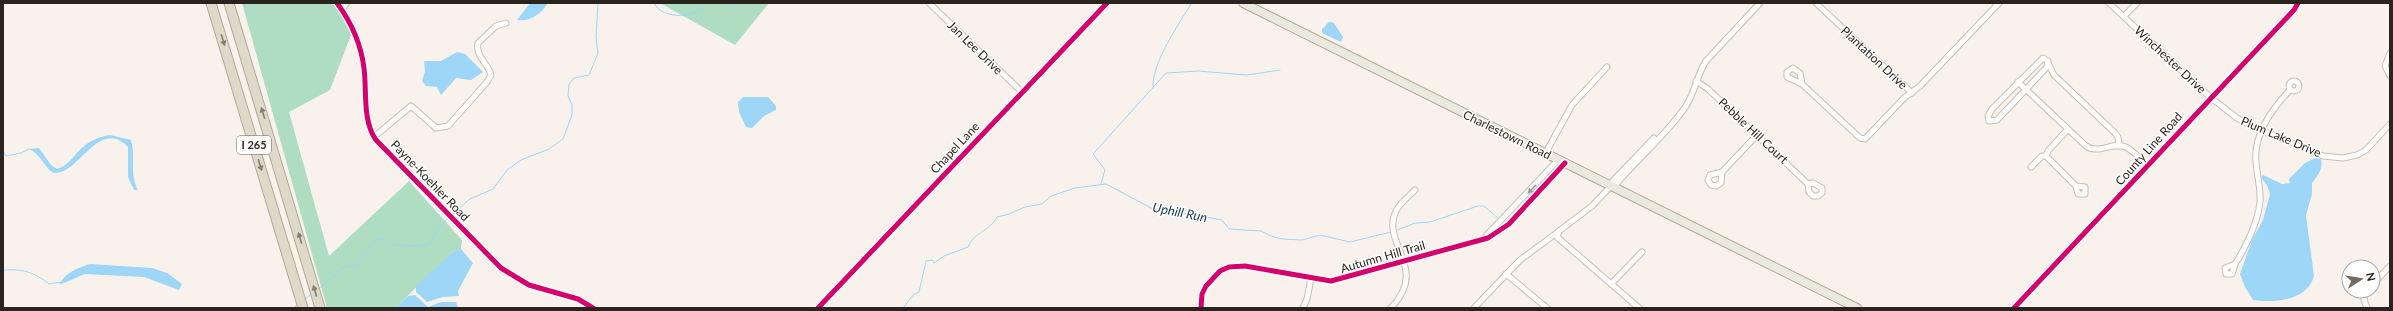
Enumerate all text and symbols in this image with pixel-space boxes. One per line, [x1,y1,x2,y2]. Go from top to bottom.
street label: Jan Lee Drive [945,18,1006,78]
street label: Plantation Drive [1838,23,1911,92]
street label: Winchester Drive [2131,23,2209,97]
one-way arrow [220,35,226,47]
street label: Pebble Hill Court [1715,95,1792,167]
one-way arrow [259,107,265,119]
street label: Charlestown Road [1461,107,1554,162]
street label: County Line Road [2112,109,2185,188]
street label: Plum Lake Drive [2239,113,2323,160]
street label: Chapel Lane [927,119,982,176]
road number: I 265 [237,136,271,154]
street label: Payne-Koehler Road [388,137,473,224]
one-way arrow [257,159,263,171]
one-way arrow [1528,184,1537,194]
water label: Uphill Run [1151,199,1209,225]
one-way arrow [297,232,303,244]
street label: Autumn Hill Trail [1339,237,1427,276]
north arrow [2341,259,2381,299]
text: N [2364,271,2379,282]
one-way arrow [312,284,318,296]

